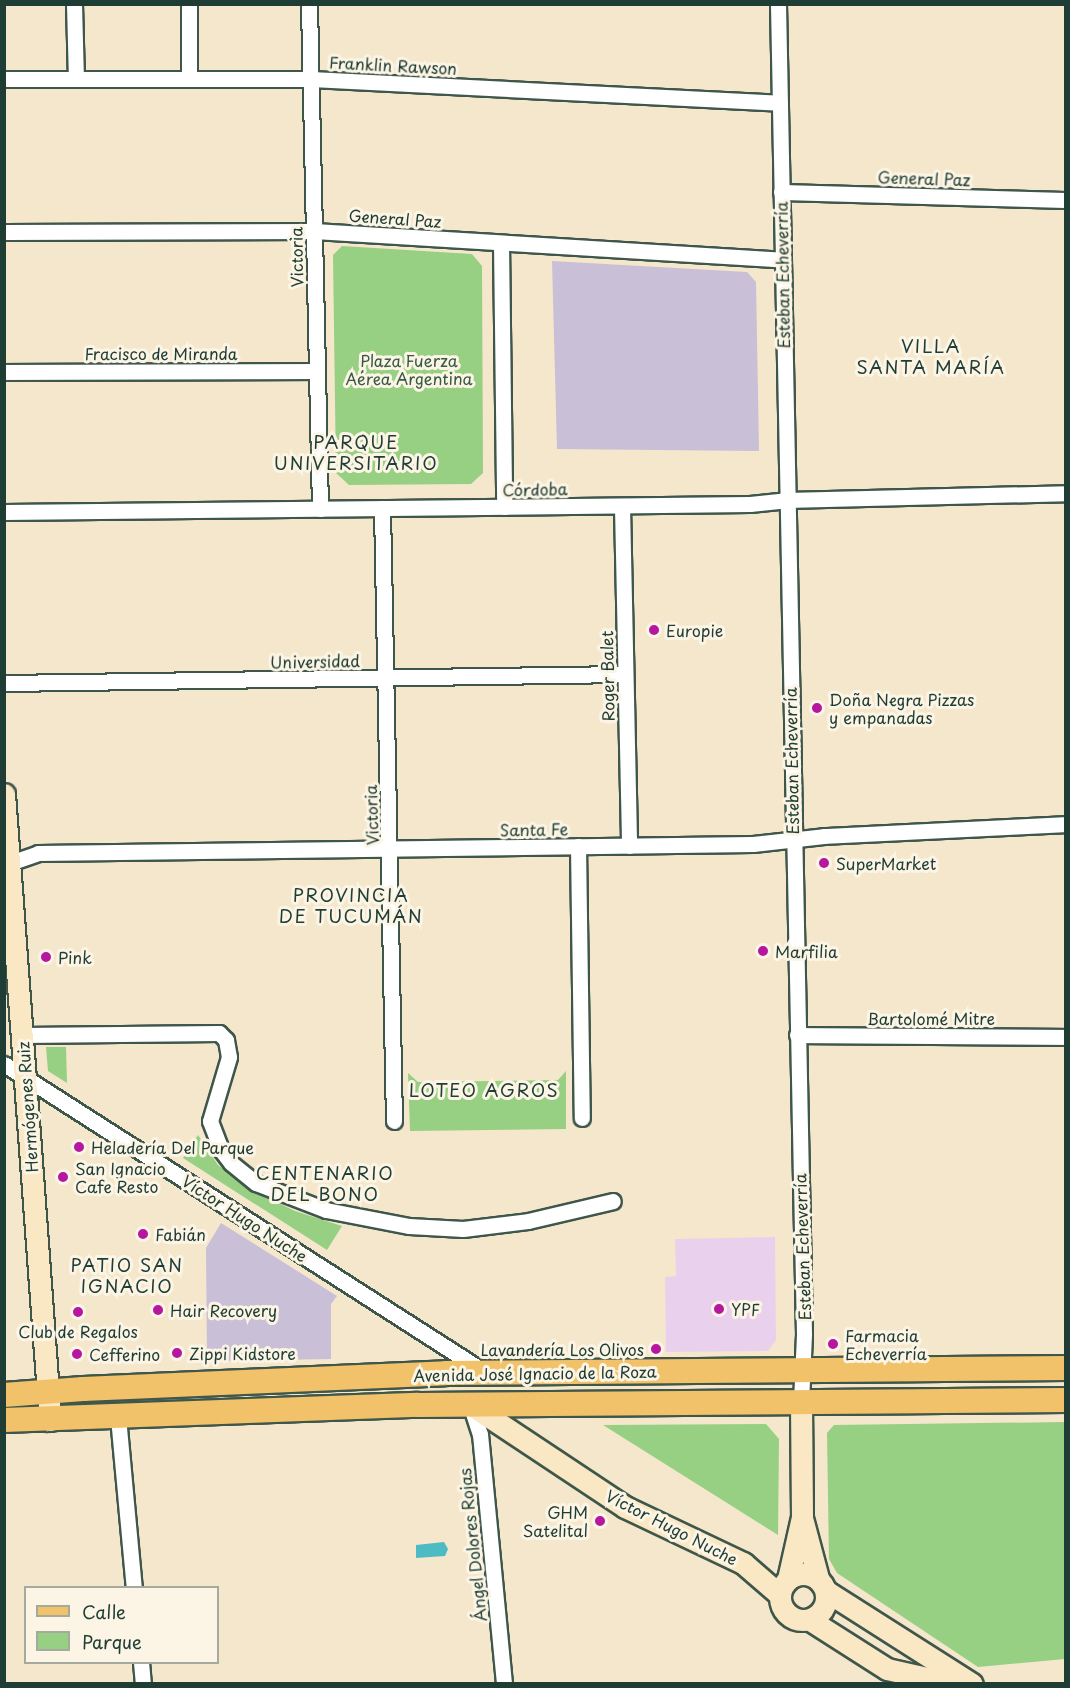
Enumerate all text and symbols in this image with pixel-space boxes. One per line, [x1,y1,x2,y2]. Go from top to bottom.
street label: Franklin Rawson [328,52,458,78]
street label: General Paz [877,167,971,189]
street label: Esteban Echeverría [771,201,793,349]
street label: General Paz [348,205,442,231]
street label: Victoria [286,227,306,287]
district label: VILLA SANTA MARÍA [856,336,1006,378]
street label: Fracisco de Miranda [83,343,239,363]
park label: Plaza Fuerza Aérea Argentina [345,350,473,388]
district label: PARQUE UNIVERSITARIO [273,432,439,474]
street label: Córdoba [502,479,568,499]
place label: Europie [666,620,723,640]
marker: Europie [647,623,661,637]
street label: Roger Balet [597,630,617,722]
street label: Universidad [270,651,360,671]
street label: Esteban Echeverría [780,687,802,835]
place label: Doña Negra Pizzas y empanadas [829,689,975,727]
marker: Doña Negra Pizzas y empanadas [810,701,824,715]
street label: Victoria [360,784,382,846]
street label: Santa Fe [500,819,568,839]
place label: SuperMarket [836,853,936,873]
marker: SuperMarket [817,856,831,870]
district label: PROVINCIA DE TUCUMÁN [279,885,423,928]
place label: Marfilia [775,941,838,961]
marker: Marfilia [756,944,770,958]
place label: Pink [58,947,92,967]
marker: Pink [39,950,53,964]
street label: Bartolomé Mitre [867,1008,995,1028]
street label: Hermógenes Ruiz [13,1040,41,1174]
district label: LOTEO AGROS [409,1079,559,1101]
place label: Heladería Del Parque [91,1137,255,1157]
marker: Heladería Del Parque [72,1140,86,1154]
place label: San Ignacio Cafe Resto [75,1158,165,1196]
district label: CENTENARIO DEL BONO [257,1163,393,1206]
marker: San Ignacio Cafe Resto [56,1170,70,1184]
street label: Víctor Hugo Nuche [179,1170,311,1266]
street label: Esteban Echeverría [790,1173,814,1321]
place label: Fabián [155,1224,206,1244]
marker: Fabián [136,1227,150,1241]
district label: PATIO SAN IGNACIO [70,1255,184,1298]
place label: YPF [731,1299,760,1319]
place label: Hair Recovery [170,1300,278,1320]
marker: YPF [712,1302,726,1316]
marker: Hair Recovery [151,1303,165,1317]
marker: Club de Regalos [71,1305,85,1319]
place label: Club de Regalos [18,1321,138,1341]
place label: Farmacia Echeverría [845,1325,927,1363]
marker: Farmacia Echeverría [826,1337,840,1351]
place label: Lavandería Los Olivos [477,1339,644,1359]
marker: Lavandería Los Olivos [649,1342,663,1356]
place label: Zippi Kidstore [189,1343,297,1363]
place label: Cefferino [89,1344,160,1364]
marker: Zippi Kidstore [170,1346,184,1360]
marker: Cefferino [70,1347,84,1361]
street label: Avenida José Ignacio de la Roza [412,1361,658,1385]
street label: Ángel Dolores Rojas [454,1468,490,1622]
street label: Víctor Hugo Nuche [603,1485,741,1569]
place label: GHM Satelital [523,1502,588,1540]
marker: GHM Satelital [593,1514,607,1528]
legend [24,1586,219,1664]
text: Calle [82,1598,126,1625]
text: Parque [82,1628,142,1655]

